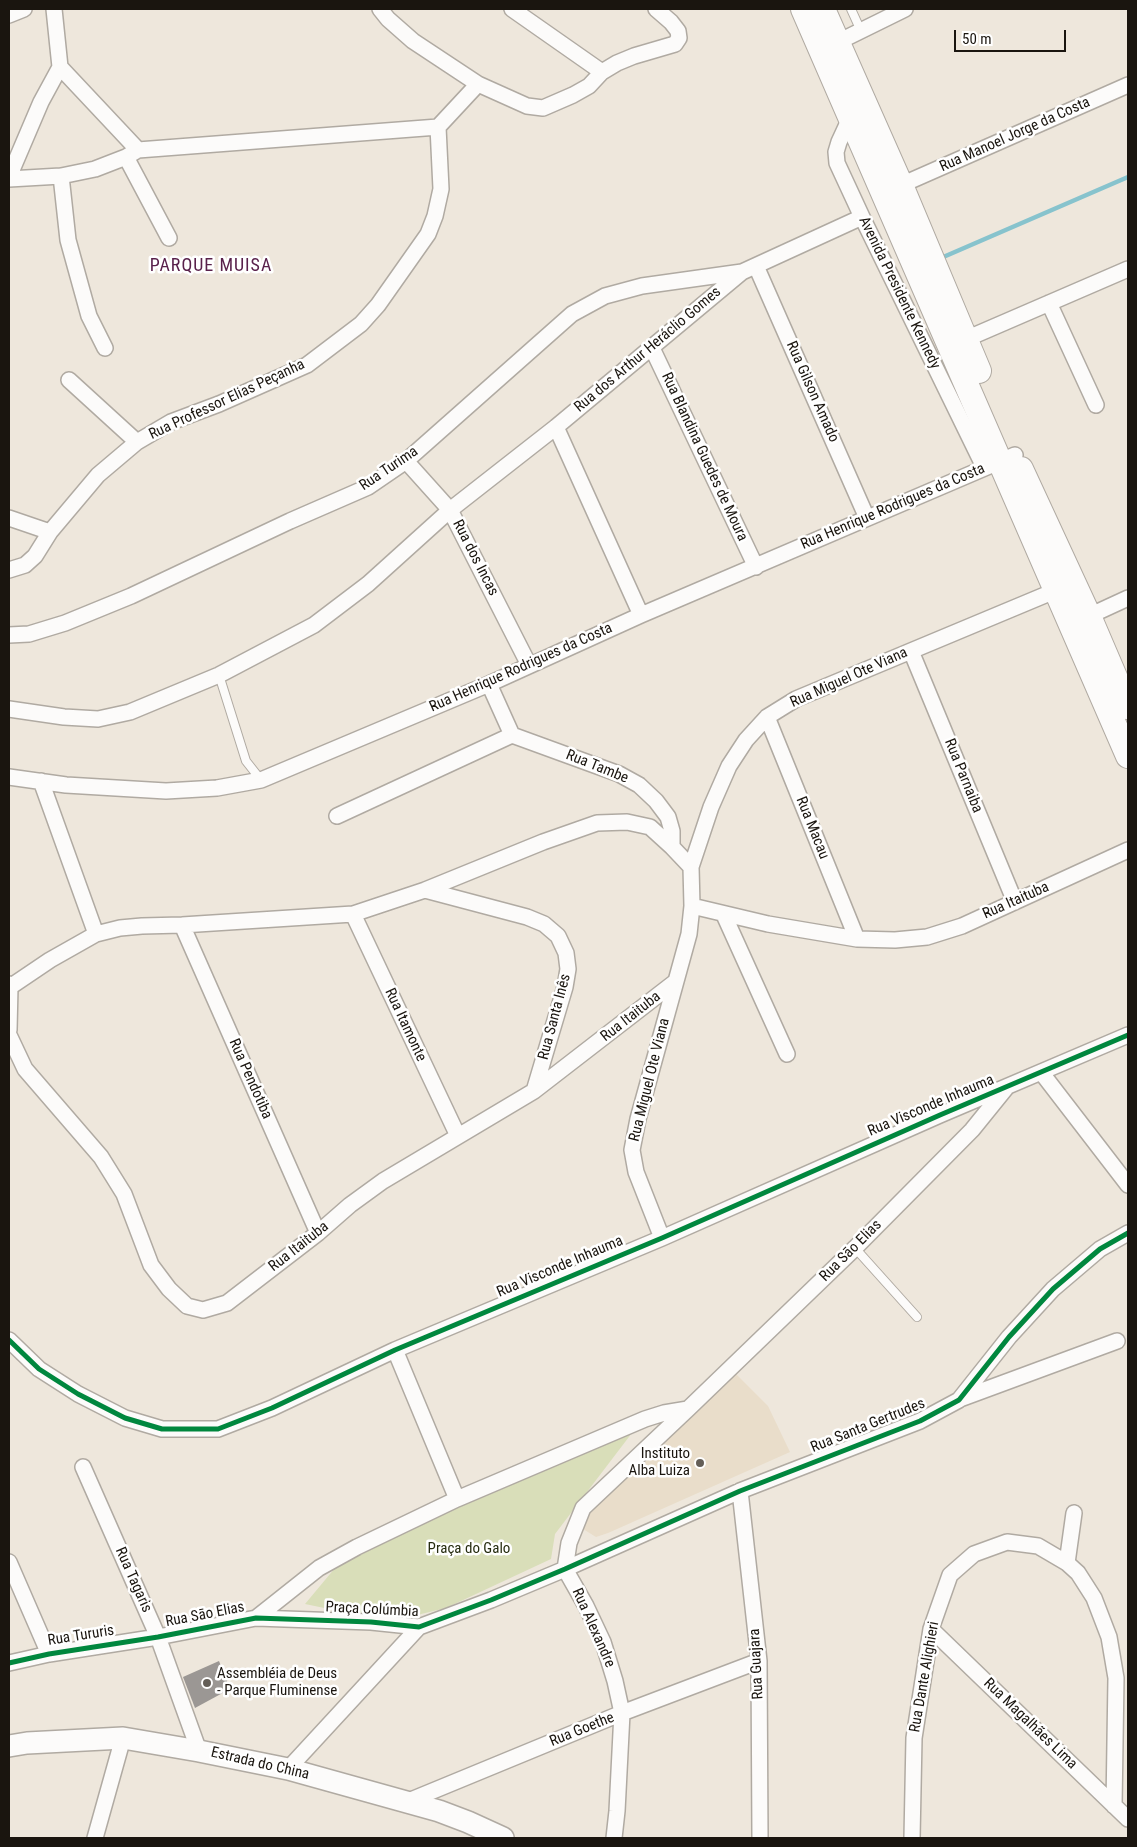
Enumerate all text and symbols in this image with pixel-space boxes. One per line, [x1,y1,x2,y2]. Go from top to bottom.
scale bar [957,20,1070,52]
text: 50 m [962,30,992,48]
street label: Rua Manoel Jorge da Costa [937,94,1093,176]
street label: Avenida Presidente Kennedy [854,214,944,372]
district label: PARQUE MUISA [148,255,274,277]
street label: Rua dos Arthur Heráclio Gomes [571,283,725,417]
street label: Rua Gilson Amado [782,339,842,445]
street label: Rua Professor Elias Peçanha [146,356,308,444]
street label: Rua Blandina Guedes de Moura [657,370,751,544]
street label: Rua Turima [356,443,422,495]
street label: Rua Henrique Rodrigues da Costa [798,460,988,554]
street label: Rua dos Incas [448,517,502,599]
street label: Rua Henrique Rodrigues da Costa [427,619,615,717]
street label: Rua Miguel Ote Viana [788,644,910,712]
street label: Rua Parnaiba [940,736,986,816]
street label: Rua Tambe [563,746,631,788]
street label: Rua Macau [791,794,833,862]
street label: Rua Itaituba [980,878,1052,924]
street label: Rua Santa Inês [535,972,575,1062]
street label: Rua Itamonte [380,986,430,1064]
street label: Rua Itaituba [598,988,664,1046]
street label: Rua Miguel Ote Viana [626,1016,674,1144]
street label: Rua Pendotiba [224,1036,276,1122]
street label: Rua Visconde Inhauma [865,1071,997,1141]
street label: Rua Sāo Elias [816,1216,886,1286]
street label: Rua Itaituba [266,1218,332,1276]
street label: Rua Visconde Inhauma [494,1232,626,1302]
street label: Rua Santa Gertrudes [808,1395,928,1457]
place label: Instituto Alba Luiza [629,1445,690,1480]
marker: Instituto Alba Luiza [694,1457,706,1469]
park label: Praça do Galo [428,1540,510,1558]
street label: Rua Tagaris [111,1545,155,1615]
street label: Rua Alexandre [568,1586,618,1670]
street label: Rua Sāo Elias [164,1599,246,1631]
street label: Praça Colúmbia [325,1599,419,1621]
street label: Rua Dante Alighieri [906,1620,944,1734]
street label: Rua Tururis [47,1622,115,1650]
street label: Rua Guajara [746,1628,768,1700]
place label: Assembléia de Deus - Parque Fluminense [217,1665,337,1700]
street label: Rua Magalhães Lima [979,1675,1081,1773]
marker: Assembléia de Deus - Parque Fluminense [201,1677,213,1689]
street label: Rua Goethe [547,1709,617,1751]
street label: Estrada do China [209,1744,311,1784]

